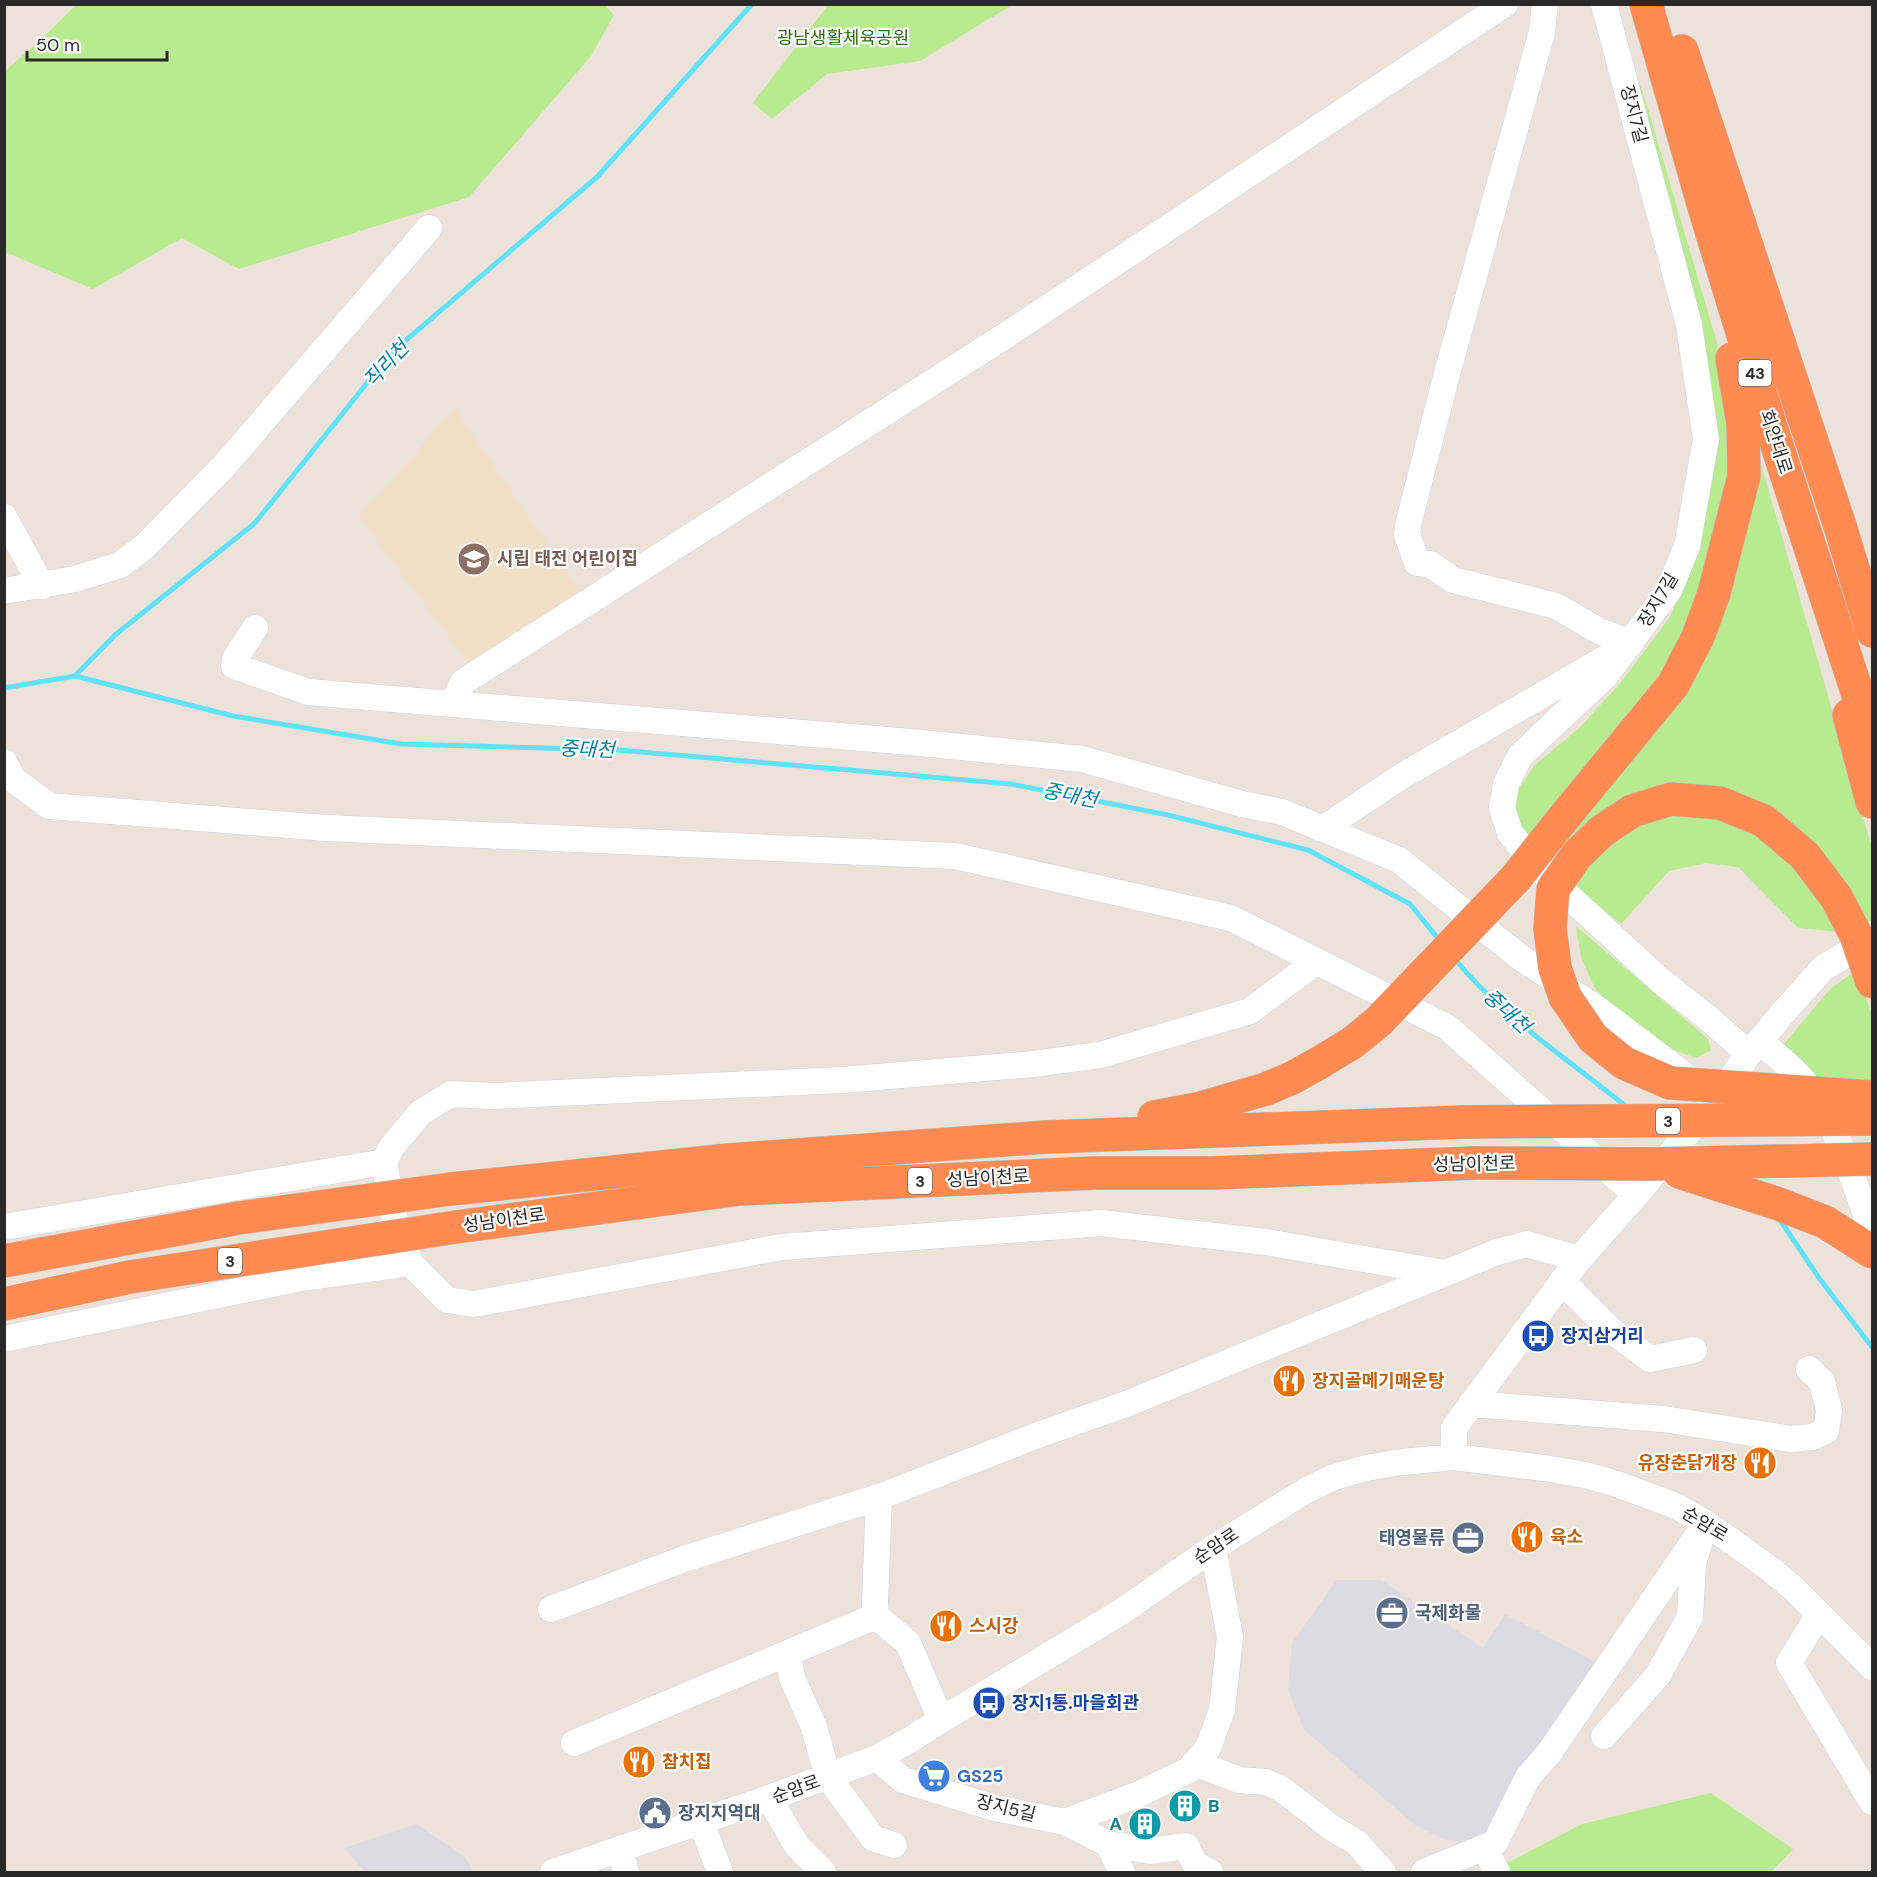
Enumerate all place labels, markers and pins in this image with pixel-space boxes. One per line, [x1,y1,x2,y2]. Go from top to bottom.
school or university icon: 시립 태전 어린이집 [456,541,492,577]
place label: 시립 태전 어린이집 [497,547,638,571]
bus stop icon: 장지삼거리 [1520,1318,1556,1354]
place label: 장지삼거리 [1561,1324,1644,1348]
restaurant icon: 장지골메기매운탕 [1271,1363,1307,1399]
place label: 장지골메기매운탕 [1312,1369,1445,1393]
restaurant icon: 유장춘닭개장 [1742,1445,1778,1481]
place label: 유장춘닭개장 [1638,1451,1737,1475]
restaurant icon: 육소 [1509,1519,1545,1555]
office icon: 태영물류 [1450,1520,1486,1556]
place label: 육소 [1550,1525,1583,1549]
place label: 태영물류 [1379,1526,1445,1550]
office icon: 국제화물 [1374,1595,1410,1631]
place label: 국제화물 [1415,1601,1481,1625]
restaurant icon: 스시강 [928,1608,964,1644]
place label: 스시강 [969,1614,1019,1638]
bus stop icon: 장지1통.마을회관 [971,1685,1007,1721]
place label: 장지1통.마을회관 [1012,1691,1139,1715]
restaurant icon: 참치집 [621,1744,657,1780]
place label: 참치집 [662,1750,712,1774]
supermarket icon: GS25 [916,1758,952,1794]
place label: GS25 [957,1764,1003,1788]
building icon: B [1167,1788,1203,1824]
place label: B [1208,1794,1219,1818]
public building icon: 장지지역대 [637,1795,673,1831]
place label: 장지지역대 [678,1801,761,1825]
building icon: A [1127,1806,1163,1842]
place label: A [1109,1812,1122,1836]

